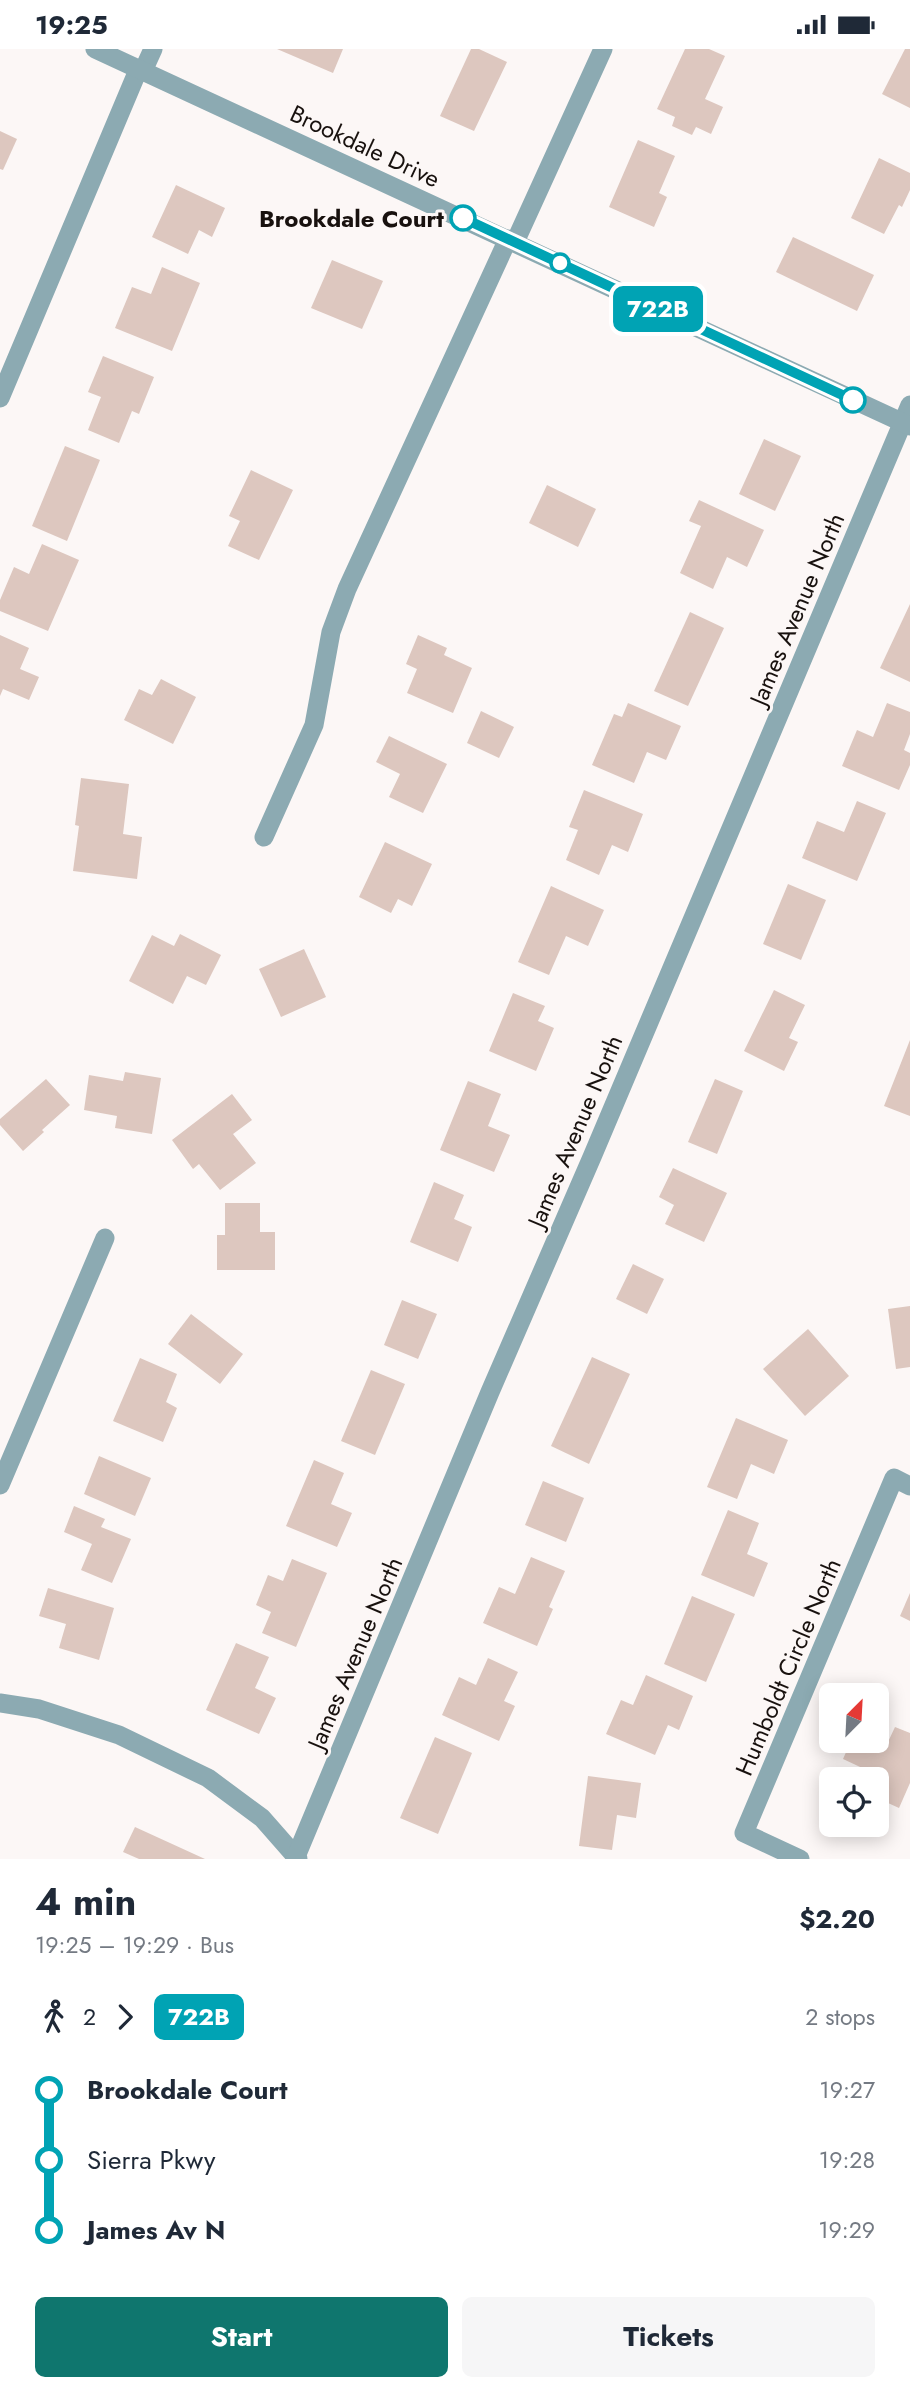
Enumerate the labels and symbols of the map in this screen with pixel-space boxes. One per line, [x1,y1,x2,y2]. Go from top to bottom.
street label: Brookdale Drive [284,96,446,196]
place label: Brookdale Court [259,201,444,236]
marker: Brookdale Court [450,205,476,231]
unlabelled marker [550,253,570,273]
line badge: 722B [609,286,707,332]
unlabelled marker [840,387,866,413]
street label: James Avenue North [740,508,853,713]
street label: James Avenue North [518,1030,631,1235]
street label: James Avenue North [298,1552,411,1757]
street label: Humboldt Circle North [726,1553,850,1781]
north arrow [819,1683,889,1753]

